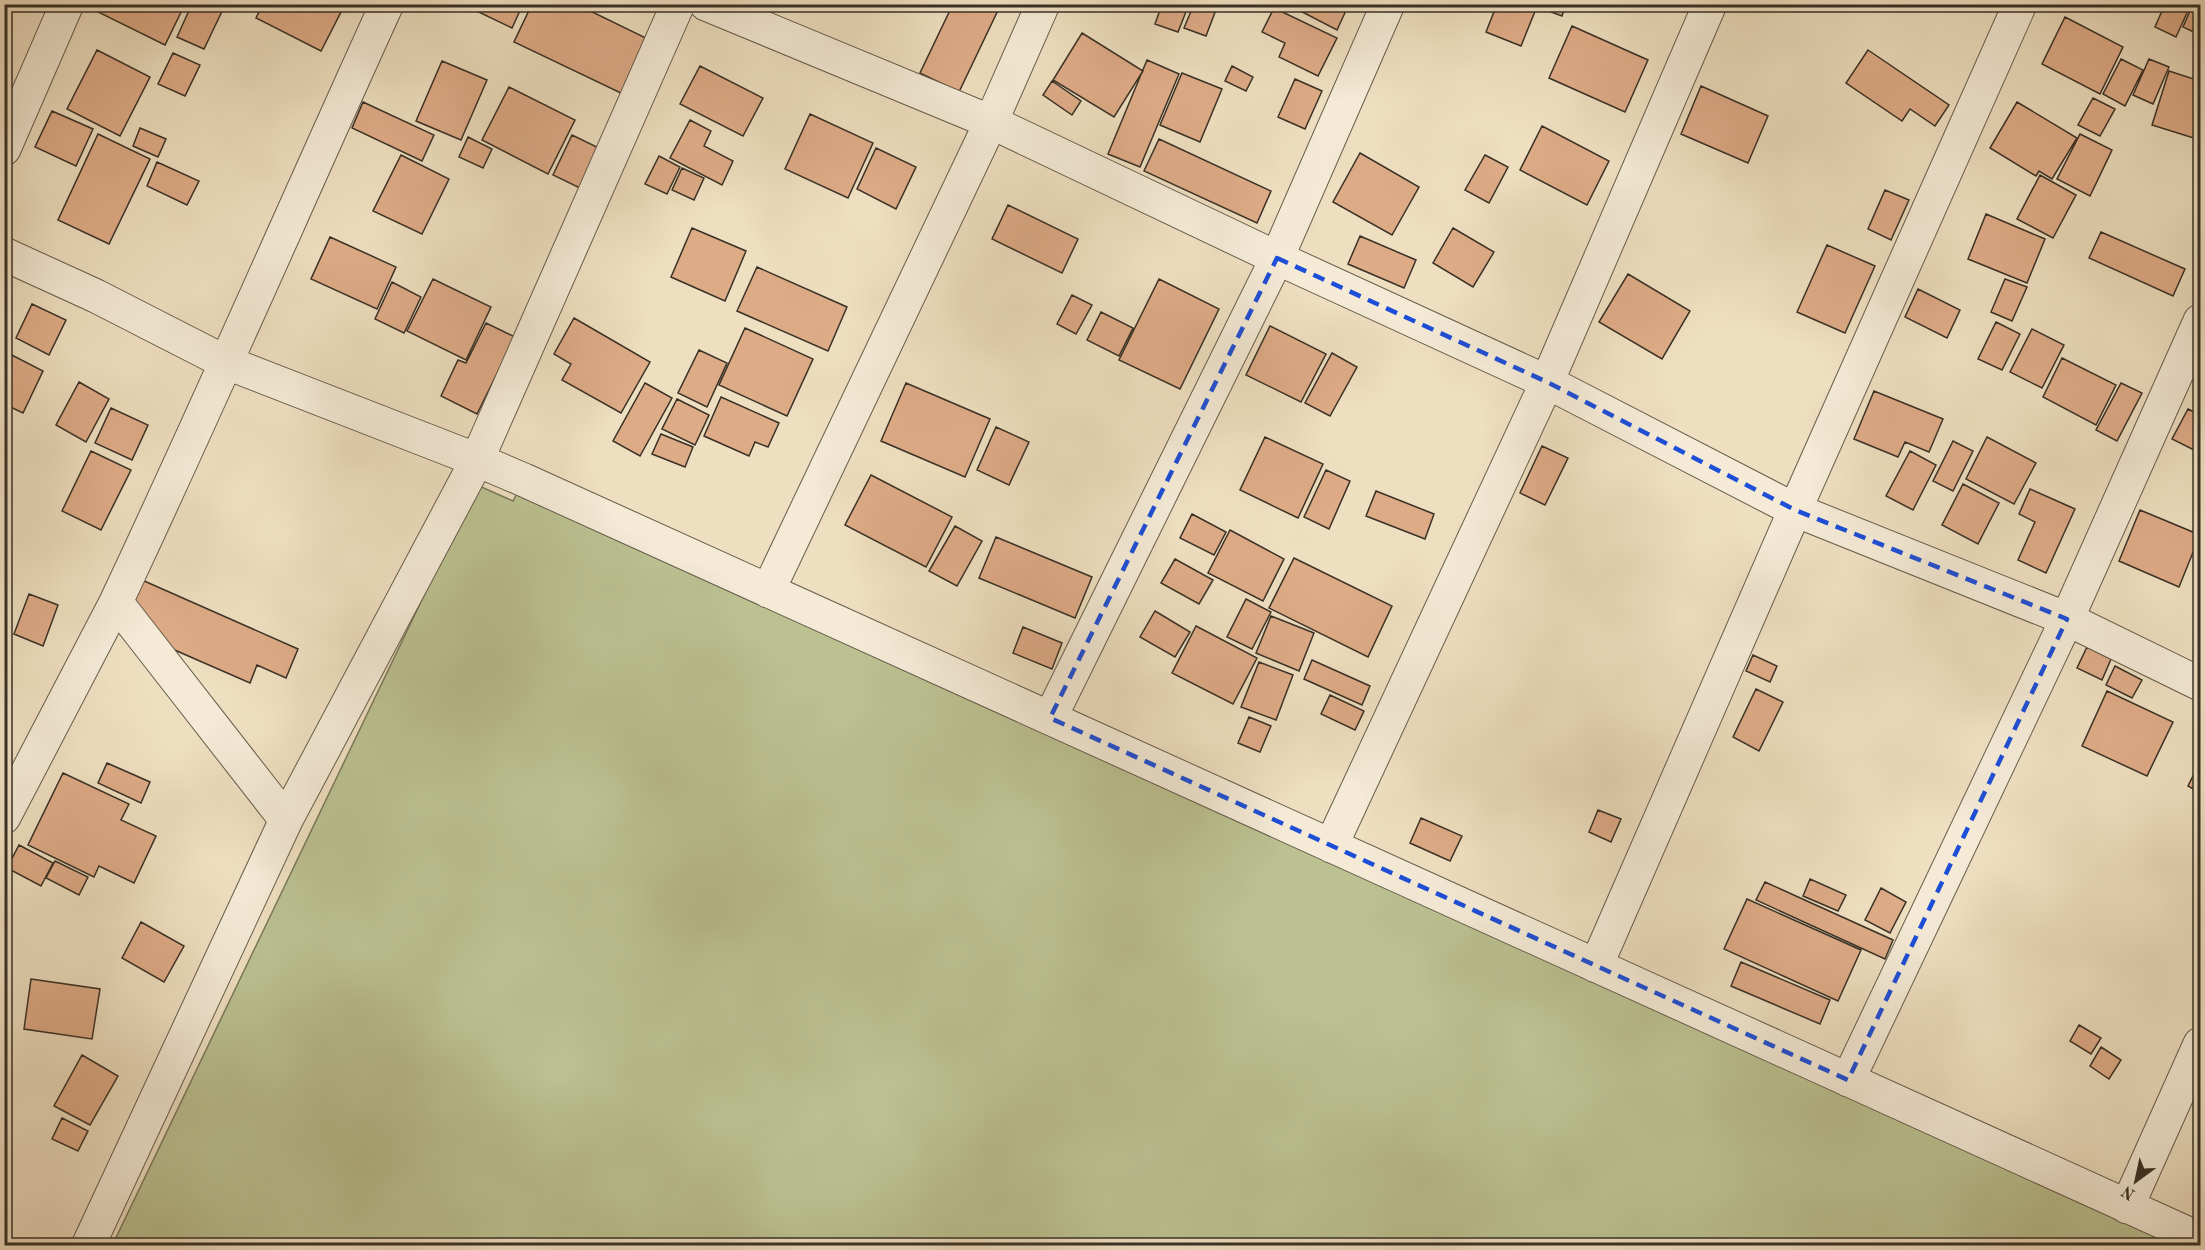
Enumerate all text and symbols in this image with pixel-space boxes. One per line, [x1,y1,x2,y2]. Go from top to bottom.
north arrow [2106,1151,2166,1211]
text: N [2119,1181,2138,1202]

